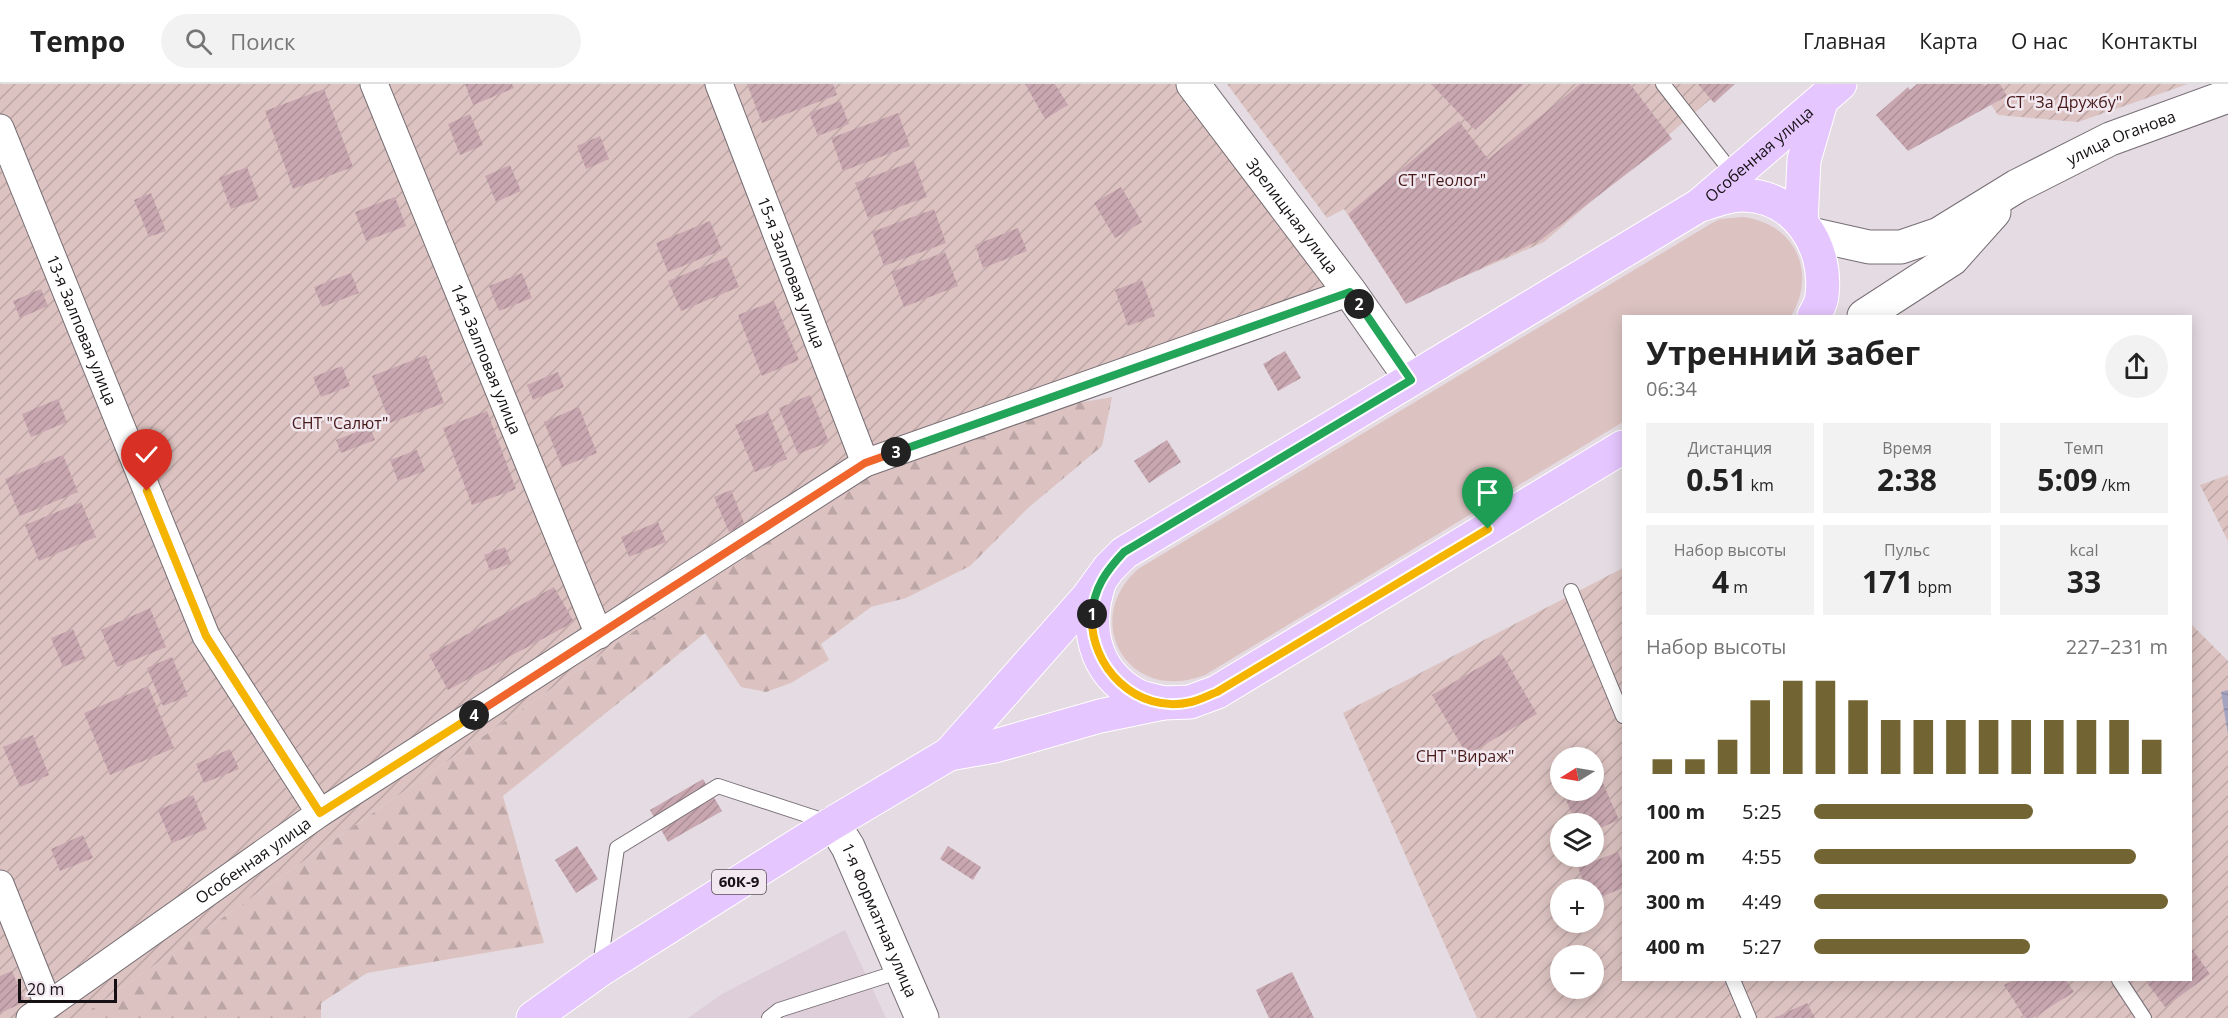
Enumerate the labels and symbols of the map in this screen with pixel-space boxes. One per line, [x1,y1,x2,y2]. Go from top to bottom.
park label: СТ "За Дружбу" [2006,91,2122,113]
street label: Особенная улица [1700,101,1818,207]
street label: улица Оганова [2063,105,2178,170]
street label: Зрелищная улица [1241,153,1343,278]
park label: СТ "Геолог" [1398,169,1486,191]
street label: 15-я Залповая улица [752,194,831,351]
street label: 13-я Залповая улица [42,251,122,409]
street label: 14-я Залповая улица [446,280,527,438]
pin: 2 [1344,289,1374,319]
park label: СНТ "Салют" [292,412,388,434]
pin [121,429,172,491]
pin: 3 [881,437,911,467]
pin [1462,467,1513,529]
pin: 1 [1077,599,1107,629]
pin: 4 [459,700,489,730]
park label: СНТ "Вираж" [1416,745,1514,767]
north arrow [1550,747,1604,801]
street label: Особенная улица [191,812,315,909]
street label: 1-я Форматная улица [837,840,923,1001]
road number: 60К-9 [712,870,766,894]
scale bar [18,976,117,1004]

